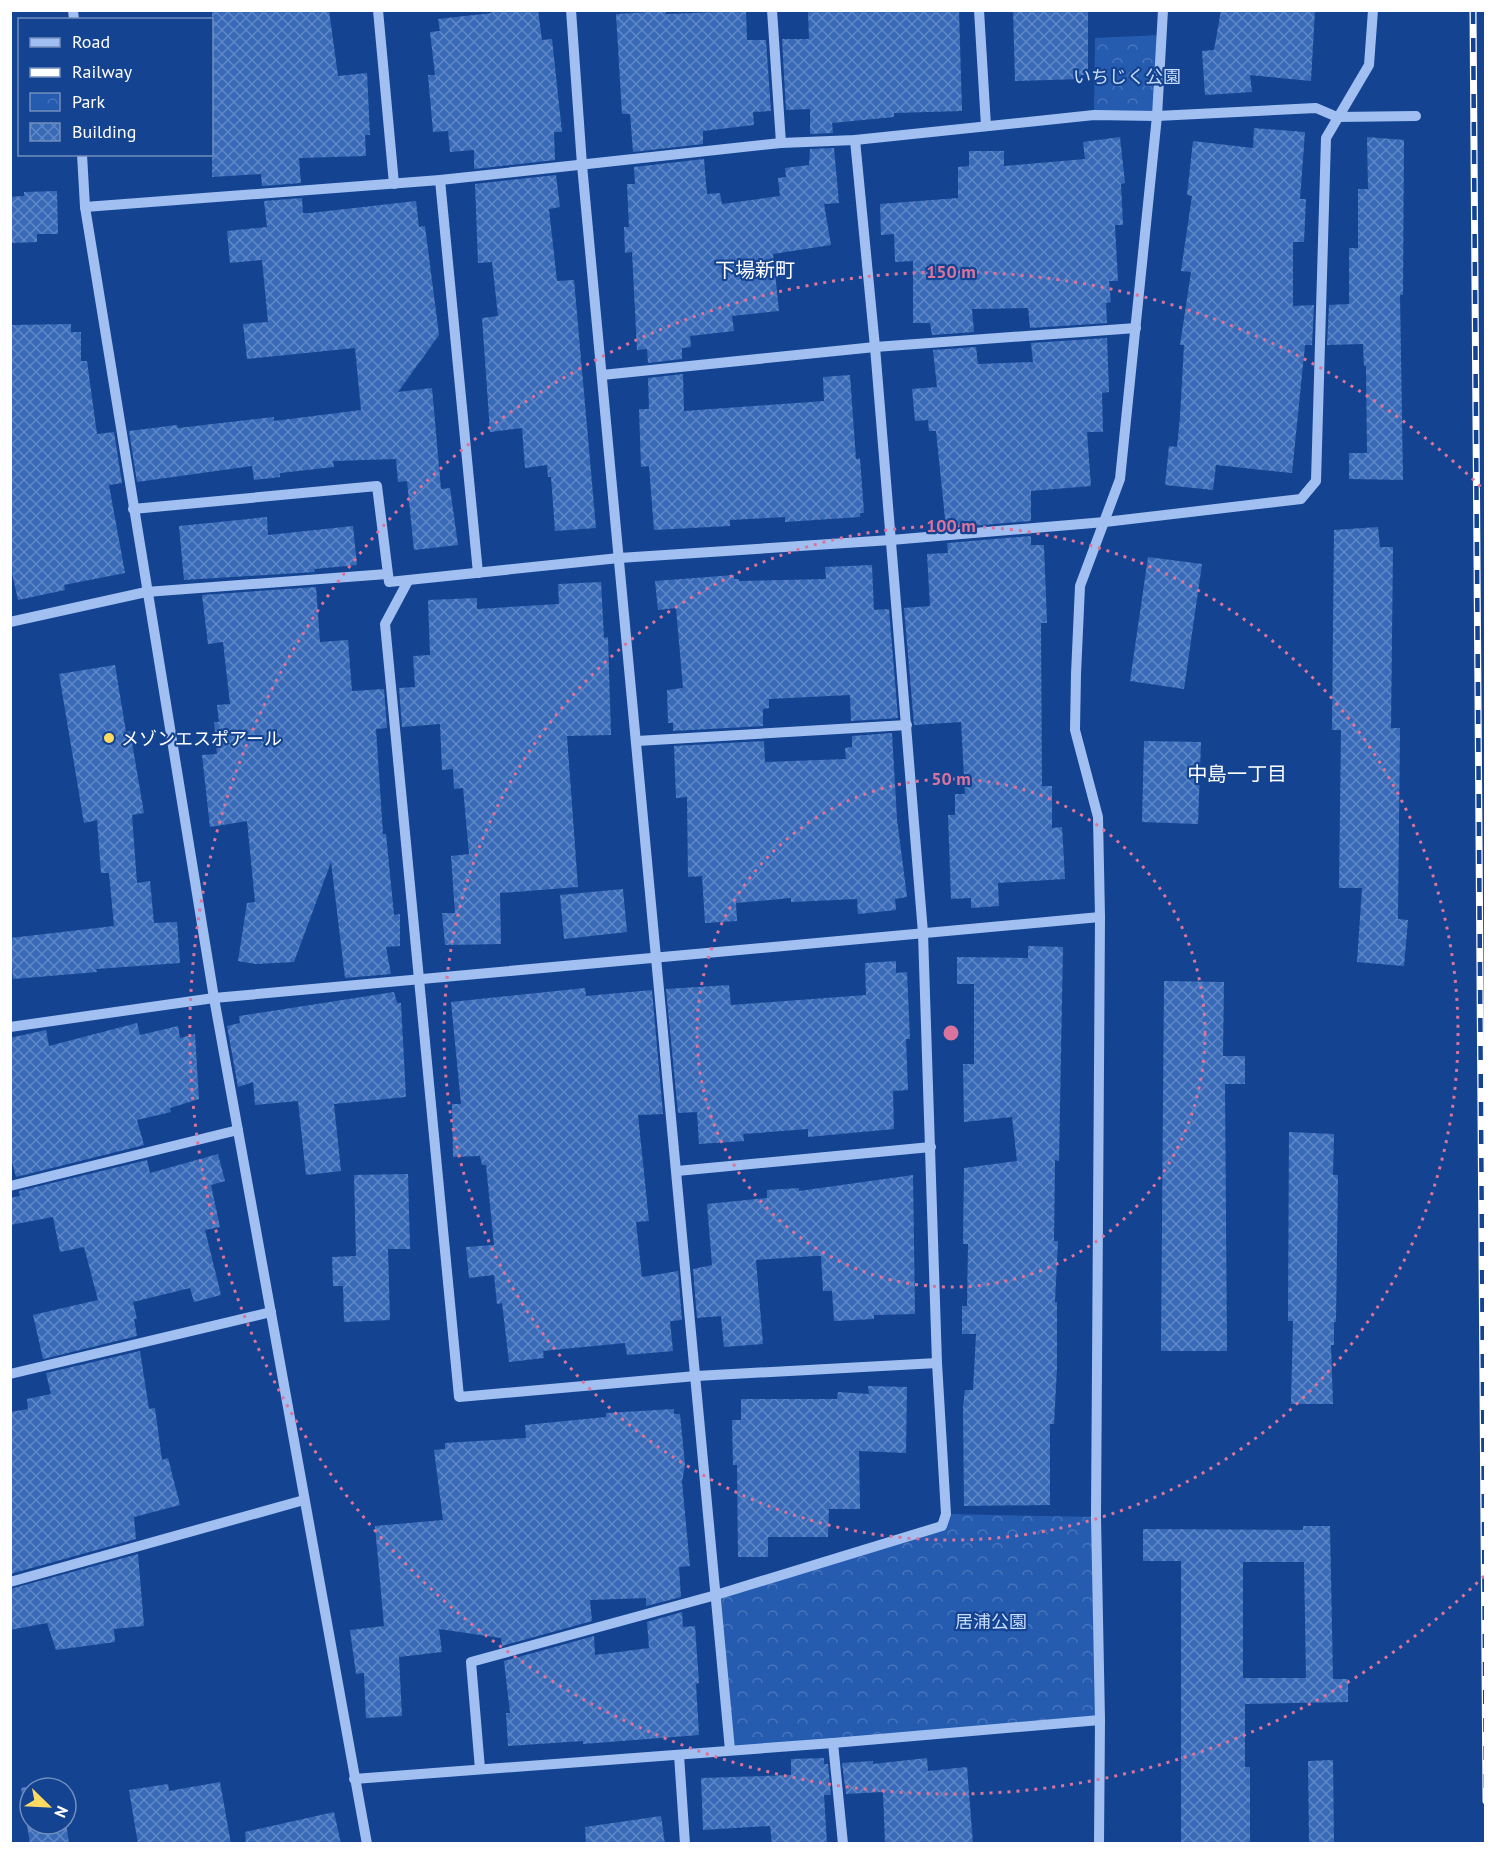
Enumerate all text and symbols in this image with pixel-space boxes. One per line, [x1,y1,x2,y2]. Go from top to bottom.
legend [18,18,213,156]
text: Road [72,30,110,53]
text: Railway [72,60,133,83]
park label: いちじく公園 [1073,65,1181,88]
text: Park [72,90,105,113]
text: Building [72,120,136,143]
district label: 下場新町 [715,257,795,283]
text: 150 m [926,260,976,283]
text: 100 m [926,514,976,537]
place label: メゾンエスポアール [121,727,282,750]
marker: メゾンエスポアール [102,731,116,745]
district label: 中島一丁目 [1187,761,1287,787]
text: 50 m [931,767,971,790]
centre of rings [941,1023,961,1043]
park label: 居浦公園 [955,1610,1027,1633]
north arrow [18,1776,78,1836]
text: N [50,1803,73,1821]

